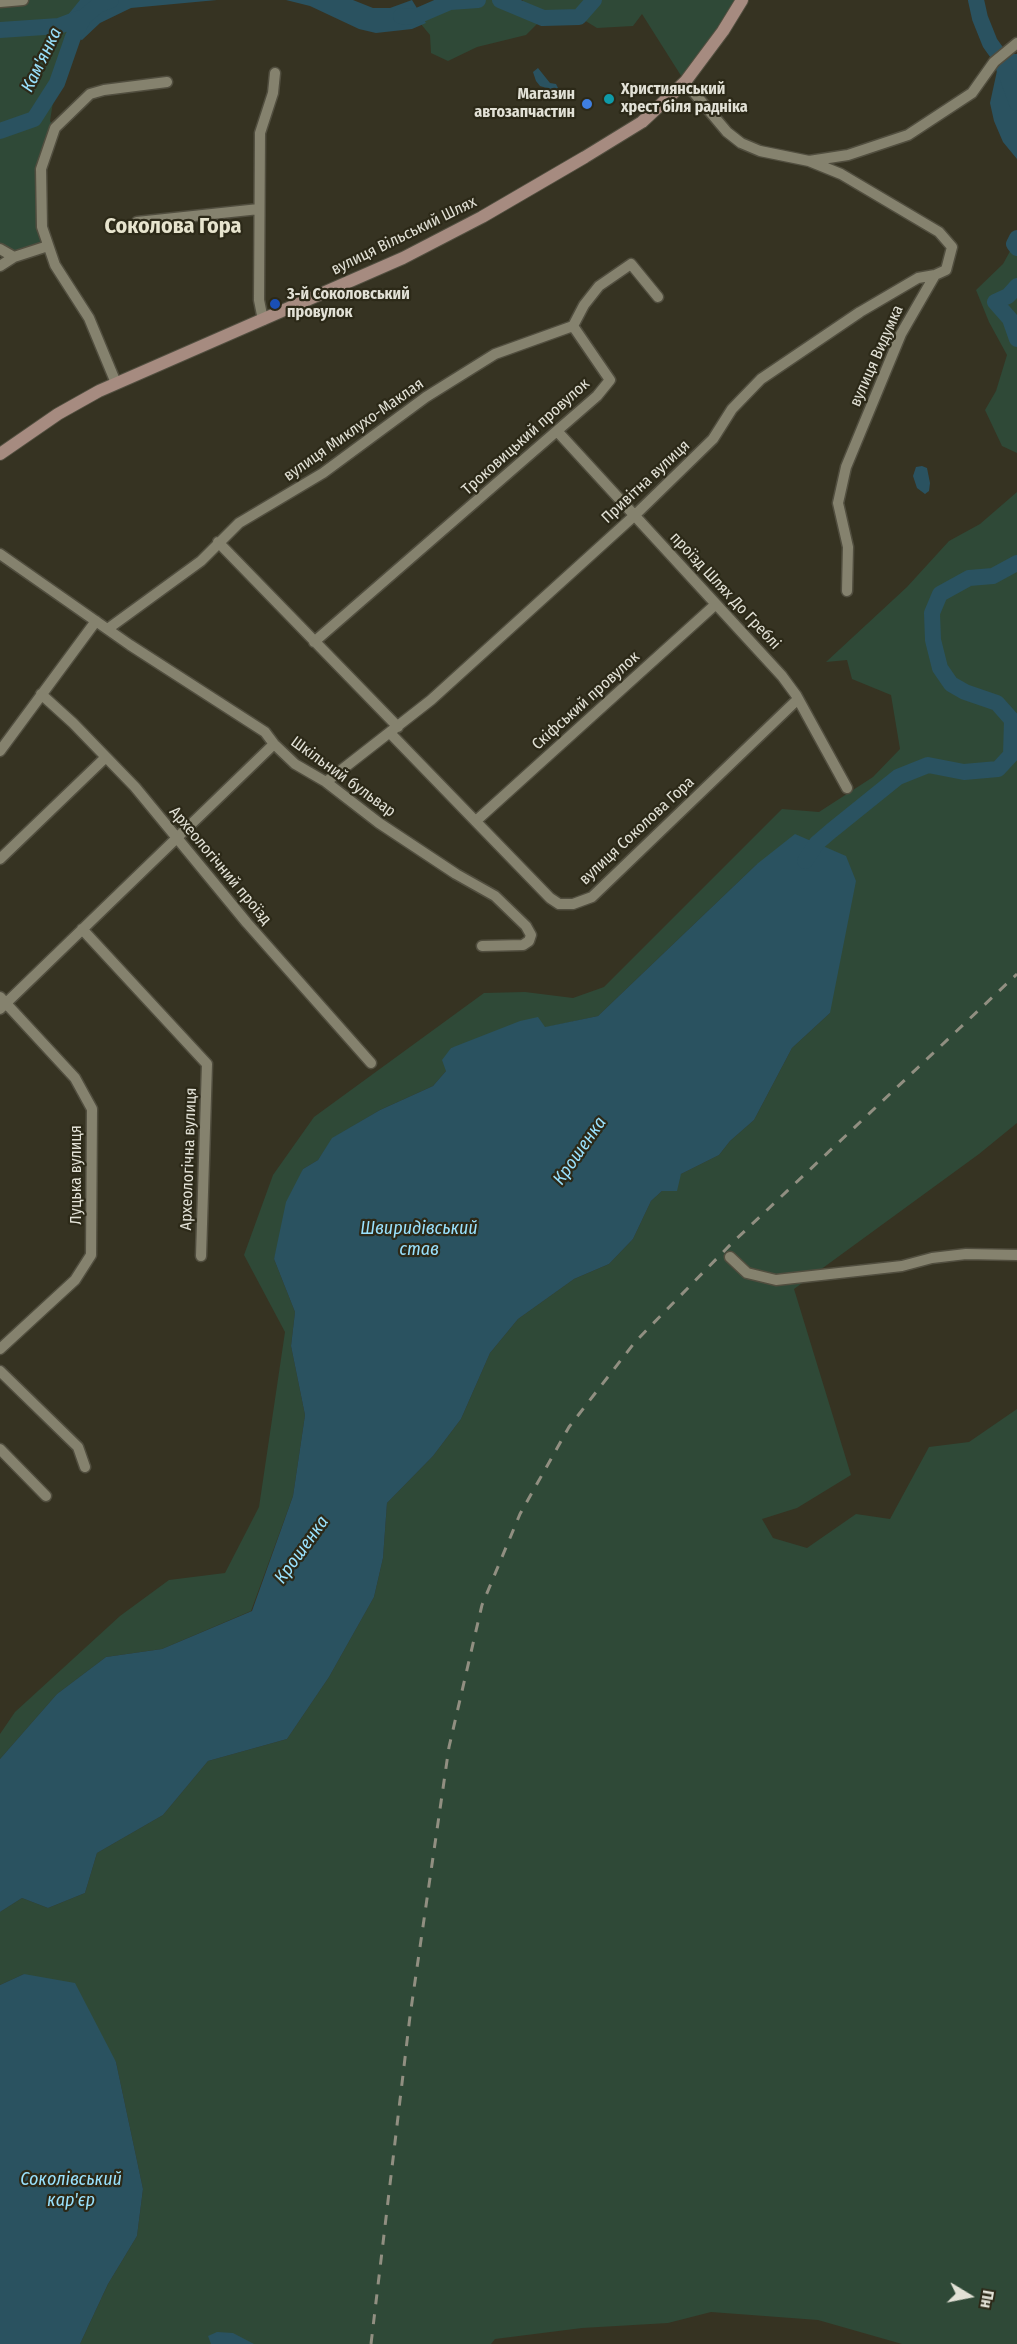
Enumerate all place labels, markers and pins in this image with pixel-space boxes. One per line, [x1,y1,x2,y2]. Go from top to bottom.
place label: Християнський хрест біля радніка [621,80,748,118]
place label: Магазин автозапчастин [474,85,575,123]
marker: Християнський хрест біля радніка [602,92,616,106]
marker: Магазин автозапчастин [580,97,594,111]
place label: 3-й Соколовський провулок [287,285,410,323]
marker: 3-й Соколовський провулок [268,297,282,311]

